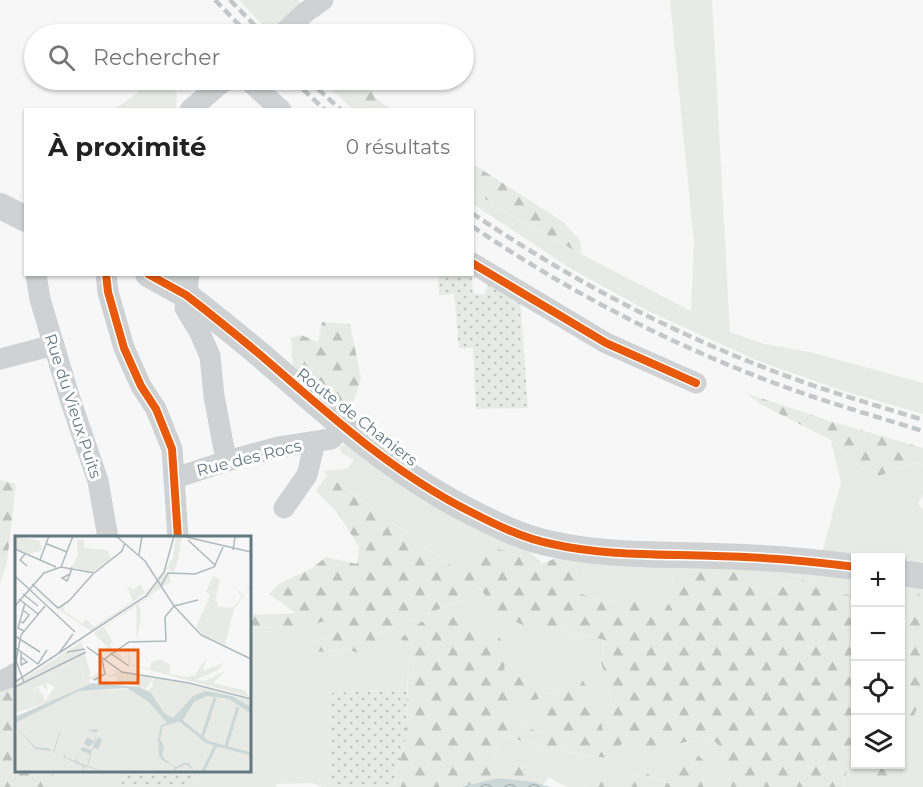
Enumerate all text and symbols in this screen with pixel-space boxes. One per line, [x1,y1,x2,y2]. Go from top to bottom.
search box [24,24,474,90]
icon: search [45,41,78,74]
text: Rechercher [93,44,220,71]
text: À proximité [48,131,207,163]
text: 0 résultats [346,135,450,159]
street label: Rue du Vieux Puits [41,331,105,481]
street label: Route de Chaniers [293,364,421,470]
street label: Rue des Rocs [195,436,303,480]
inset map [15,536,250,772]
map controls [851,553,905,769]
button: + [851,553,905,607]
button: − [851,607,905,661]
button: locate [851,661,905,715]
button: layers [851,715,905,769]

